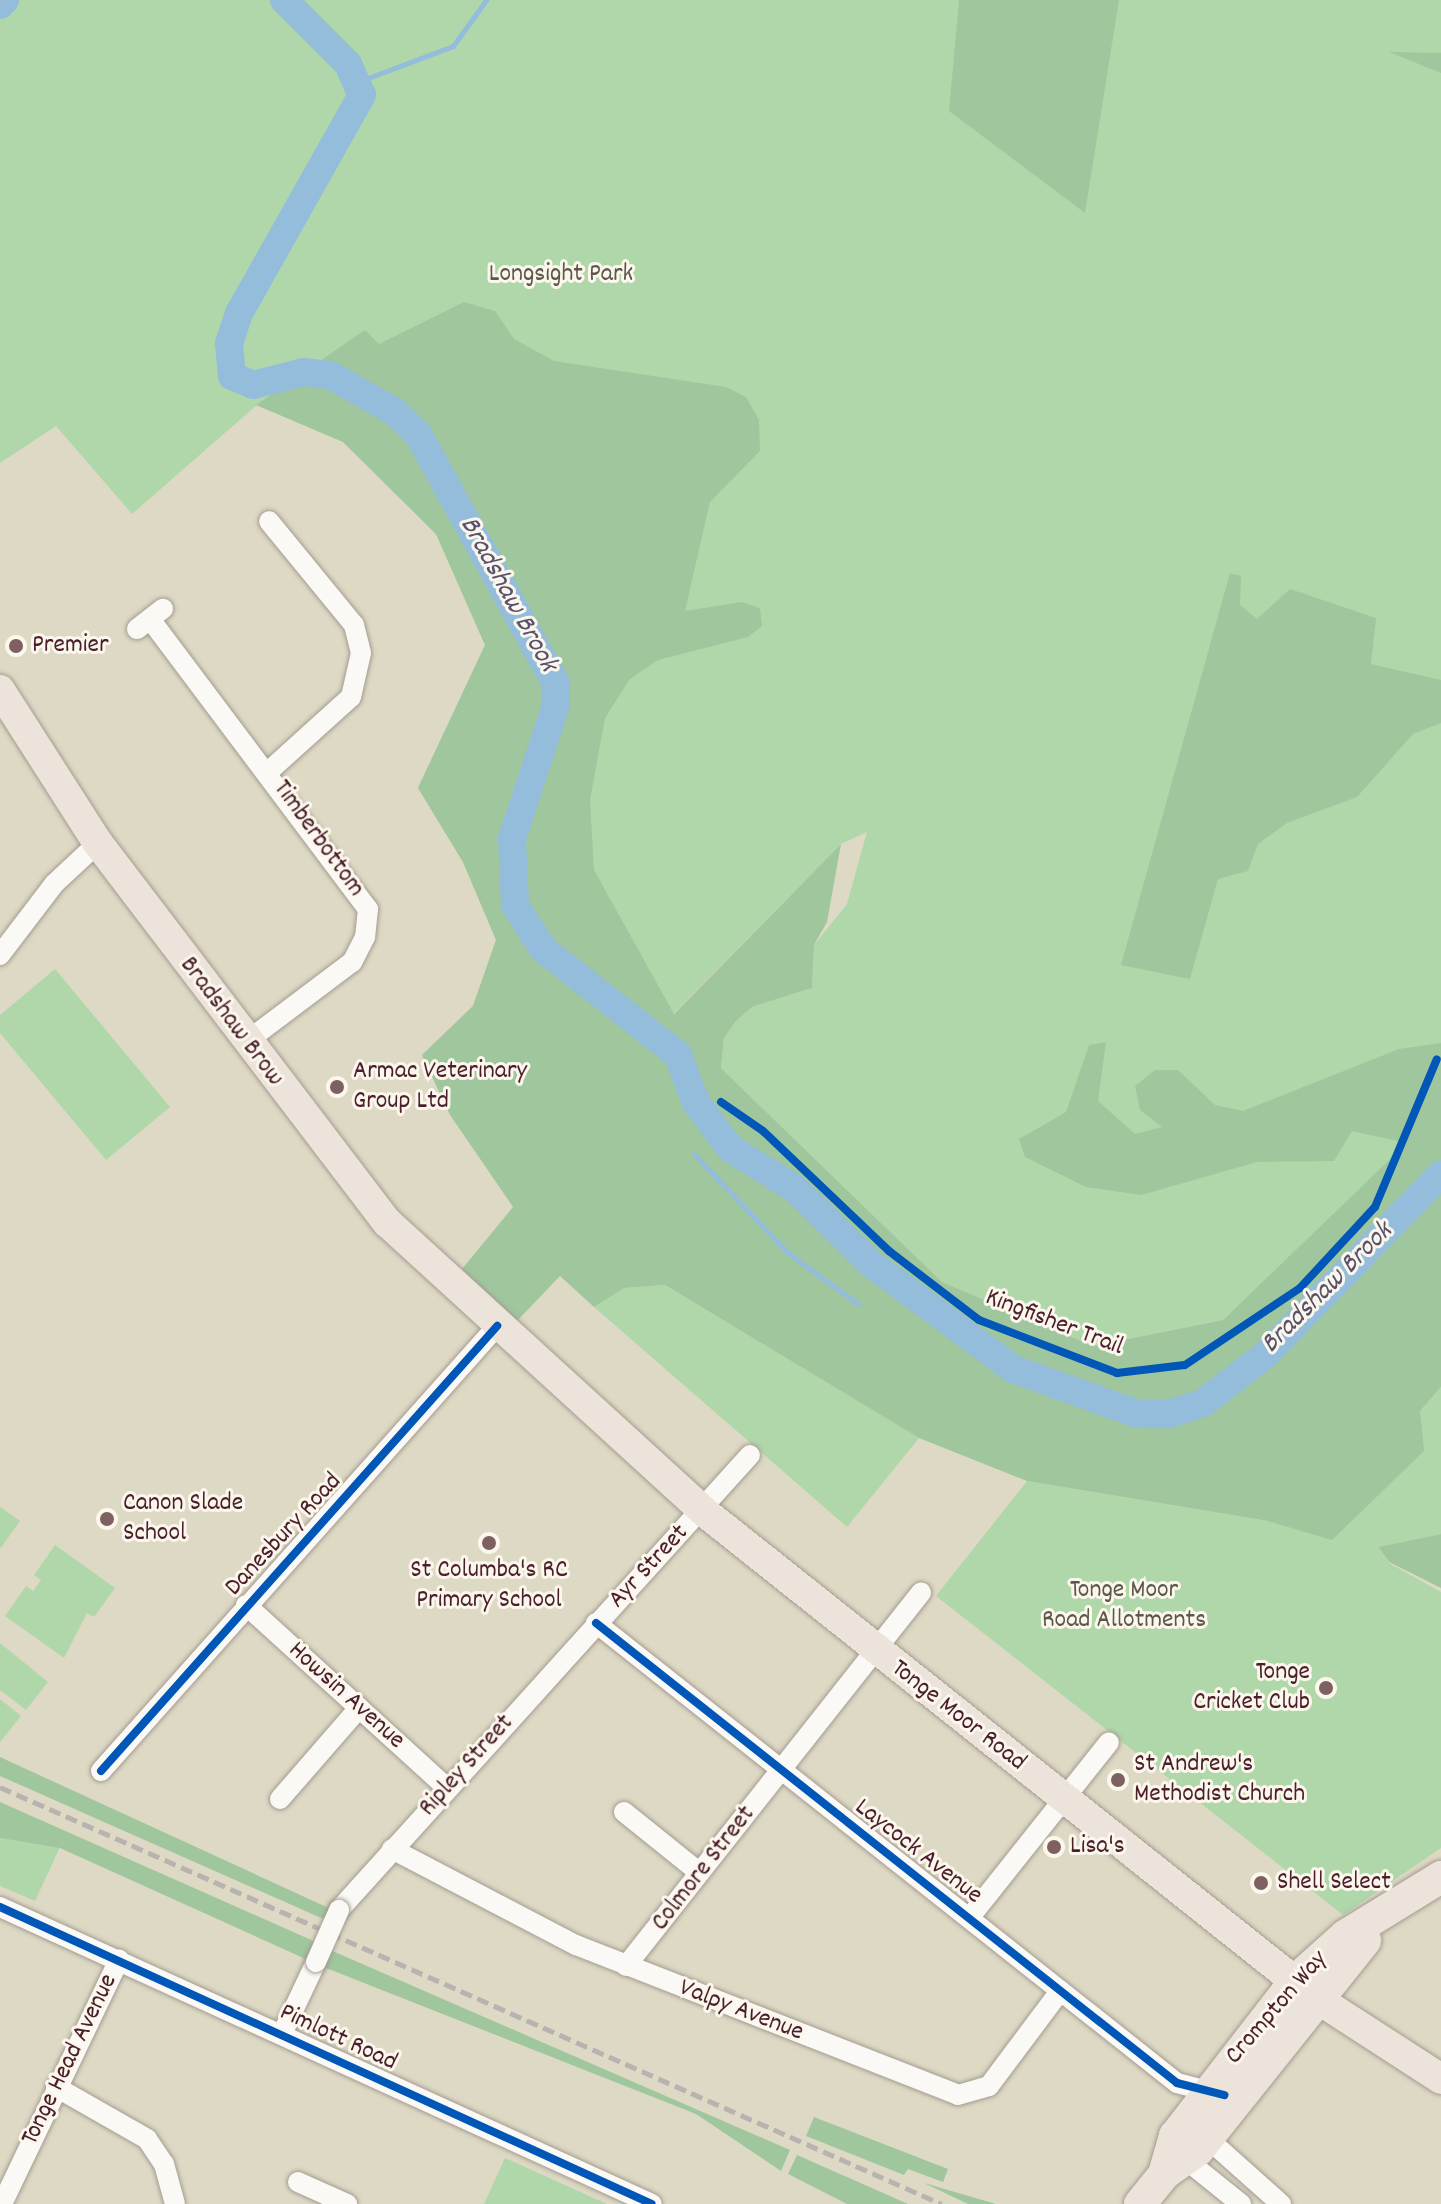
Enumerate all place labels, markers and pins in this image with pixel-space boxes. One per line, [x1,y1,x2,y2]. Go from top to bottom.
place label: Premier [32,630,109,662]
marker: Premier [7,637,25,655]
place label: Armac Veterinary Group Ltd [353,1056,527,1118]
marker: Armac Veterinary Group Ltd [328,1078,346,1096]
place label: Canon Slade School [123,1488,243,1550]
marker: Canon Slade School [98,1510,116,1528]
marker: St Columba's RC Primary School [480,1534,498,1552]
place label: St Columba's RC Primary School [410,1555,568,1616]
place label: Tonge Cricket Club [1193,1657,1310,1718]
marker: Tonge Cricket Club [1317,1679,1335,1697]
place label: St Andrew's Methodist Church [1134,1749,1305,1810]
marker: St Andrew's Methodist Church [1109,1771,1127,1789]
place label: Lisa's [1070,1831,1125,1863]
marker: Lisa's [1045,1838,1063,1856]
place label: Shell Select [1277,1867,1391,1899]
marker: Shell Select [1252,1874,1270,1892]

